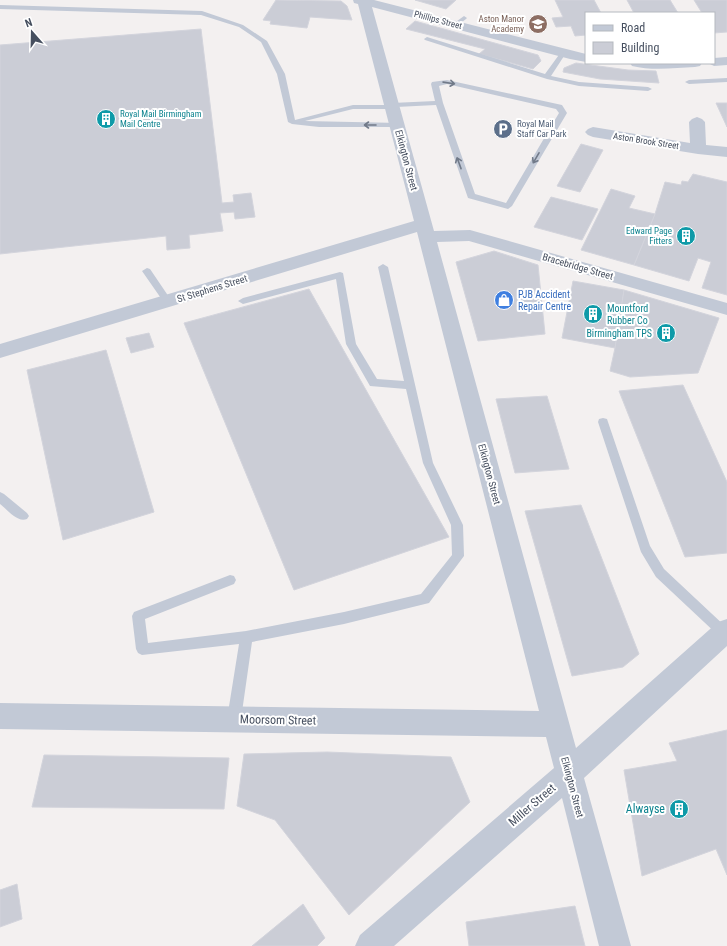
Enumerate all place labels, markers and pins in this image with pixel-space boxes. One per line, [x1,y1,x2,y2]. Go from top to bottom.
school or university icon: Aston Manor Academy [527,13,549,35]
place label: Aston Manor Academy [478,14,524,34]
building icon: Royal Mail Birmingham Mail Centre [95,108,117,130]
place label: Royal Mail Birmingham Mail Centre [120,109,202,129]
parking icon: Royal Mail Staff Car Park [492,118,514,140]
place label: Royal Mail Staff Car Park [517,119,567,139]
building icon: Edward Page Fitters [675,225,697,247]
place label: Edward Page Fitters [626,226,672,246]
shop icon: PJB Accident Repair Centre [493,289,515,311]
place label: PJB Accident Repair Centre [518,289,571,312]
building icon: Mountford Rubber Co [582,303,604,325]
place label: Mountford Rubber Co [607,303,648,326]
building icon: Birmingham TPS [655,322,677,344]
place label: Birmingham TPS [586,328,652,339]
building icon: Alwayse [668,798,690,820]
place label: Alwayse [626,802,665,816]

